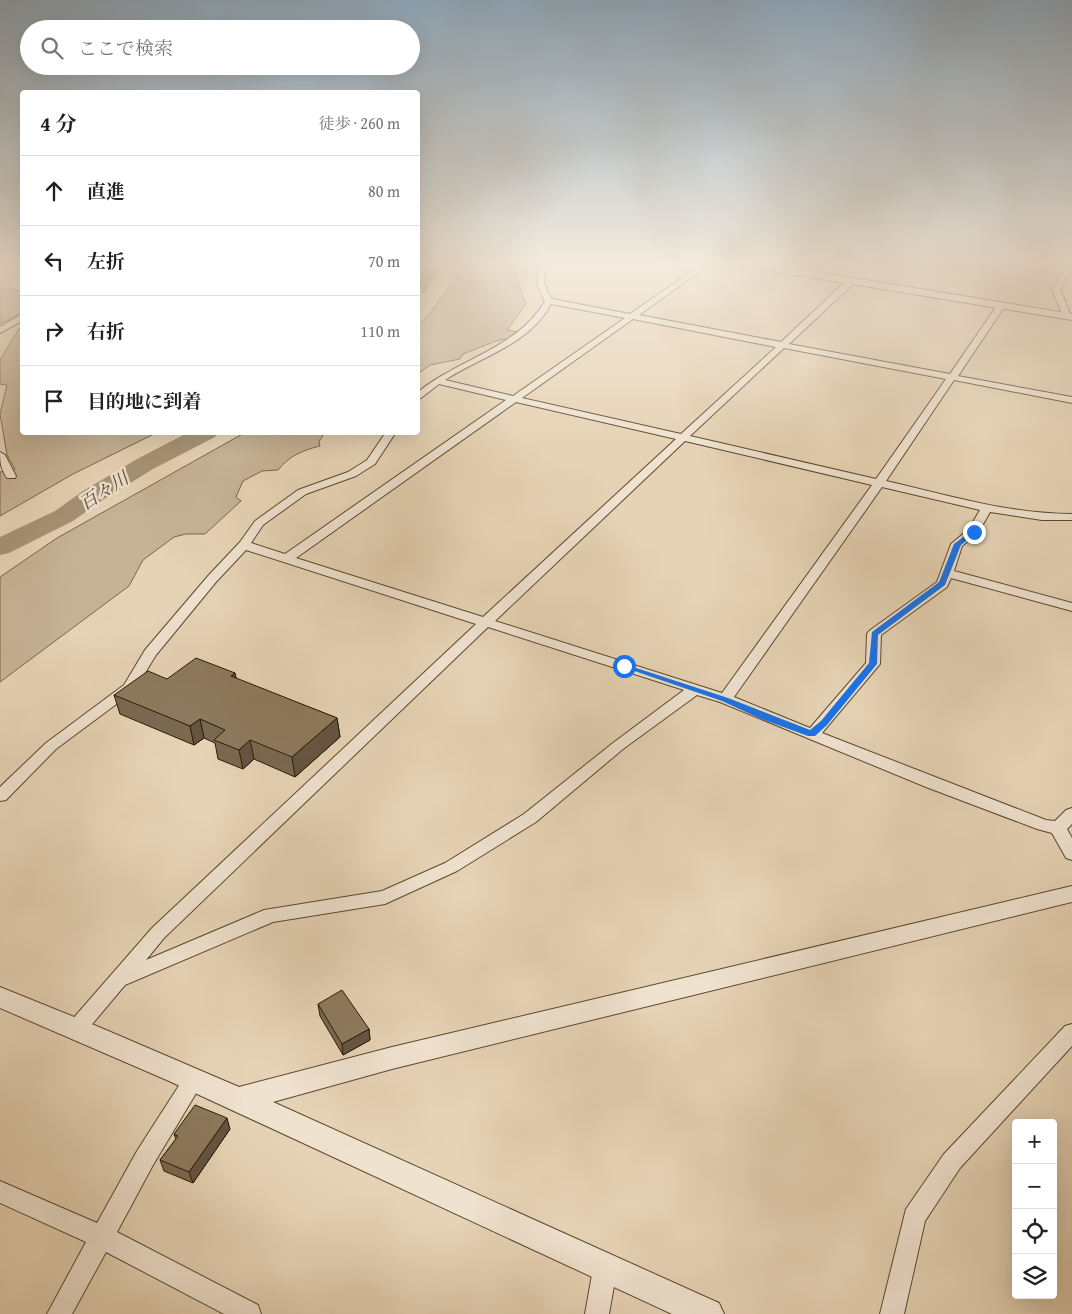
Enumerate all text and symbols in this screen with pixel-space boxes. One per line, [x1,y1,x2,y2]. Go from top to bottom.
search box [20,20,420,75]
icon: search [38,34,66,62]
text: ここで検索 [78,34,173,62]
text: 4 分 [40,108,77,139]
text: 徒歩 · 260 m [319,111,400,135]
icon: ahead [40,177,68,205]
text: 直進 [87,177,125,205]
text: 80 m [368,179,400,203]
icon: left [40,247,68,275]
text: 左折 [87,247,125,275]
text: 70 m [368,249,400,273]
icon: right [40,317,68,345]
text: 右折 [87,317,125,345]
text: 110 m [360,319,400,343]
icon: arrive [40,387,68,415]
text: 目的地に到着 [87,387,201,415]
water label: 百々川 [74,463,135,517]
route end [963,521,986,544]
route start [613,655,636,678]
map controls [1012,1119,1057,1299]
button: + [1012,1119,1057,1164]
button: − [1012,1164,1057,1209]
button: locate [1012,1209,1057,1254]
button: layers [1012,1254,1057,1299]

